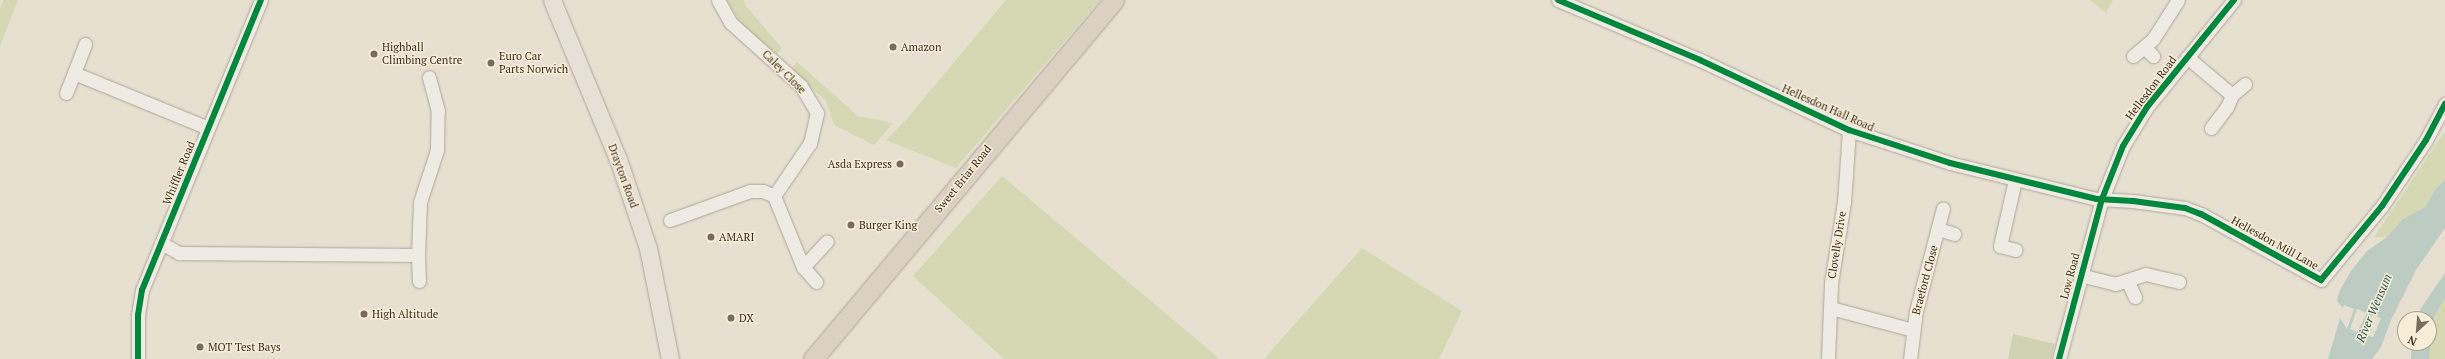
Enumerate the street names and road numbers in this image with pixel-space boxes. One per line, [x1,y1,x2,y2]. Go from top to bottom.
street label: Caley Close [759,47,809,97]
street label: Hellesdon Road [2123,54,2179,122]
street label: Hellesdon Hall Road [1780,82,1876,134]
street label: Whiffler Road [160,139,198,207]
street label: Drayton Road [605,142,641,210]
street label: Sweet Briar Road [932,143,994,215]
street label: Clovelly Drive [1825,210,1849,280]
street label: Hellesdon Mill Lane [2229,214,2321,272]
street label: Braeford Close [1909,244,1941,316]
street label: Low Road [2058,251,2082,301]

